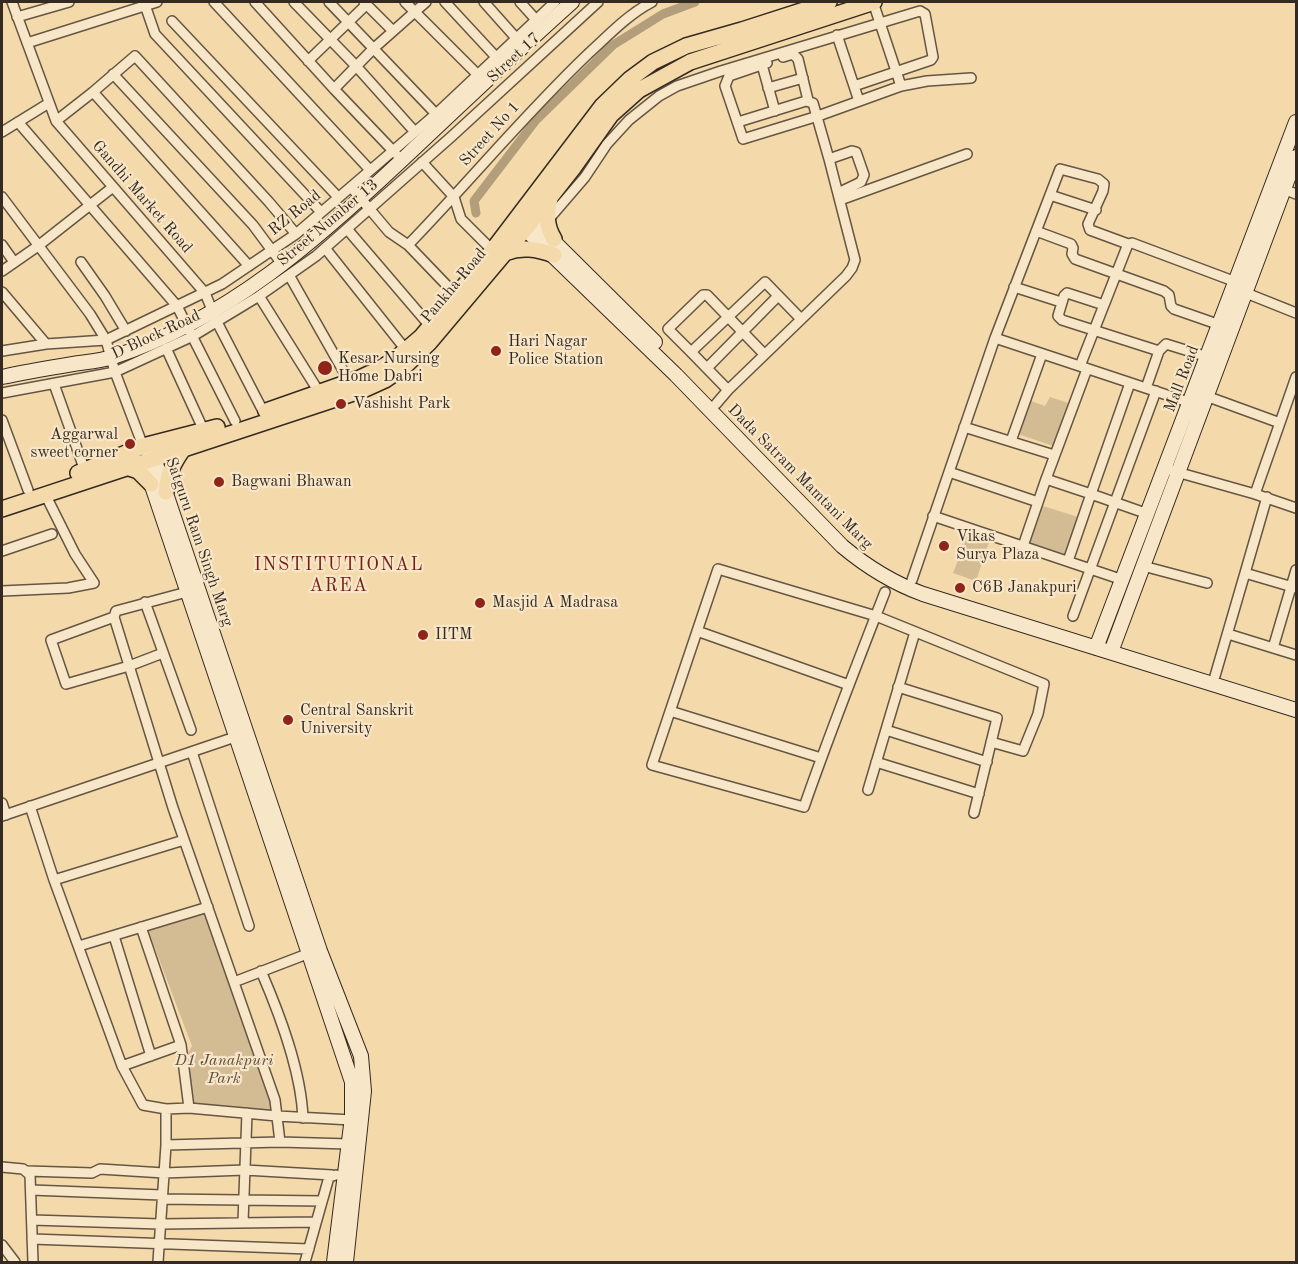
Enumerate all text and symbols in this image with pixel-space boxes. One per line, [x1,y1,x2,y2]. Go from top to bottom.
street label: Street 17 [484,29,544,87]
street label: Street No 1 [456,98,524,170]
street label: Gandhi Market Road [88,137,196,257]
street label: Street Number 13 [274,175,382,271]
street label: RZ Road [265,186,325,240]
street label: Pankha Road [417,245,491,327]
street label: D Block Road [109,306,203,364]
place label: Hari Nagar Police Station [508,332,603,370]
street label: Mall Road [1160,343,1204,415]
marker: Hari Nagar Police Station [489,344,503,358]
place label: Kesar Nursing Home Dabri [338,349,439,387]
marker: Kesar Nursing Home Dabri [316,359,334,377]
place label: Vashisht Park [353,394,451,414]
marker: Vashisht Park [334,397,348,411]
street label: Dada Satram Mamtani Marg [723,400,877,554]
place label: Aggarwal sweet corner [31,425,118,463]
marker: Aggarwal sweet corner [123,437,137,451]
street label: Satguru Ram Singh Marg [161,455,237,629]
place label: Bagwani Bhawan [231,472,352,492]
marker: Bagwani Bhawan [212,475,226,489]
place label: Vikas Surya Plaza [956,527,1039,565]
marker: Vikas Surya Plaza [937,539,951,553]
district label: INSTITUTIONAL AREA [254,554,424,596]
place label: C6B Janakpuri [972,578,1077,598]
marker: C6B Janakpuri [953,581,967,595]
place label: Masjid A Madrasa [492,593,618,613]
marker: Masjid A Madrasa [473,596,487,610]
place label: IITM [435,625,472,645]
marker: IITM [416,628,430,642]
place label: Central Sanskrit University [300,701,414,739]
marker: Central Sanskrit University [281,713,295,727]
park label: D1 Janakpuri Park [175,1051,273,1089]

